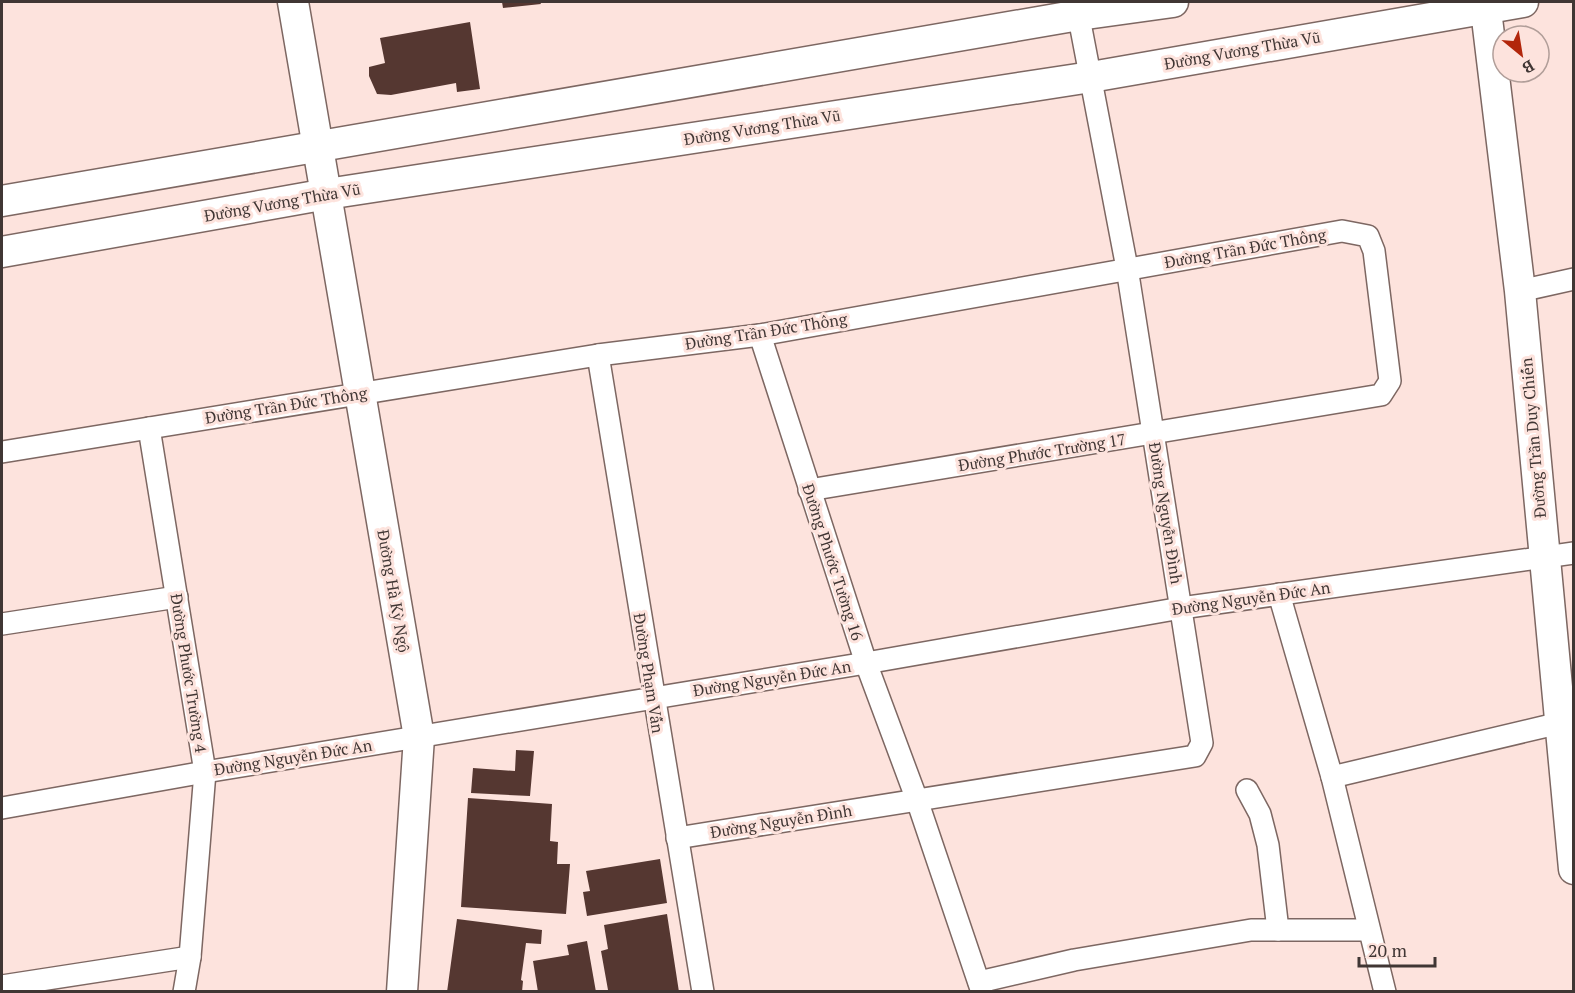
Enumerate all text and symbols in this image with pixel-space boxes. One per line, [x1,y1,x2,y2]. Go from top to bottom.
north arrow [1491,24,1551,84]
street label: Đường Vương Thừa Vũ [1162,25,1322,75]
text: B [1519,55,1538,79]
street label: Đường Vương Thừa Vũ [682,104,842,150]
street label: Đường Vương Thừa Vũ [202,177,362,227]
street label: Đường Trần Đức Thông [1162,223,1328,273]
street label: Đường Trần Đức Thông [683,307,849,355]
street label: Đường Trần Duy Chiến [1515,356,1551,519]
street label: Đường Trần Đức Thông [203,381,369,429]
street label: Đường Phước Trường 17 [957,428,1127,476]
street label: Đường Nguyễn Đình [1144,441,1188,586]
street label: Đường Phước Tường 16 [797,481,869,644]
street label: Đường Hà Kỳ Ngộ [372,528,416,654]
street label: Đường Nguyễn Đức An [1170,576,1332,620]
street label: Đường Phước Trường 4 [166,592,213,755]
street label: Đường Phạm Vấn [629,611,669,735]
street label: Đường Nguyễn Đức An [691,655,853,701]
street label: Đường Nguyễn Đức An [212,734,374,780]
street label: Đường Nguyễn Đình [709,799,854,843]
scale bar [1359,930,1436,968]
text: 20 m [1368,938,1408,962]

